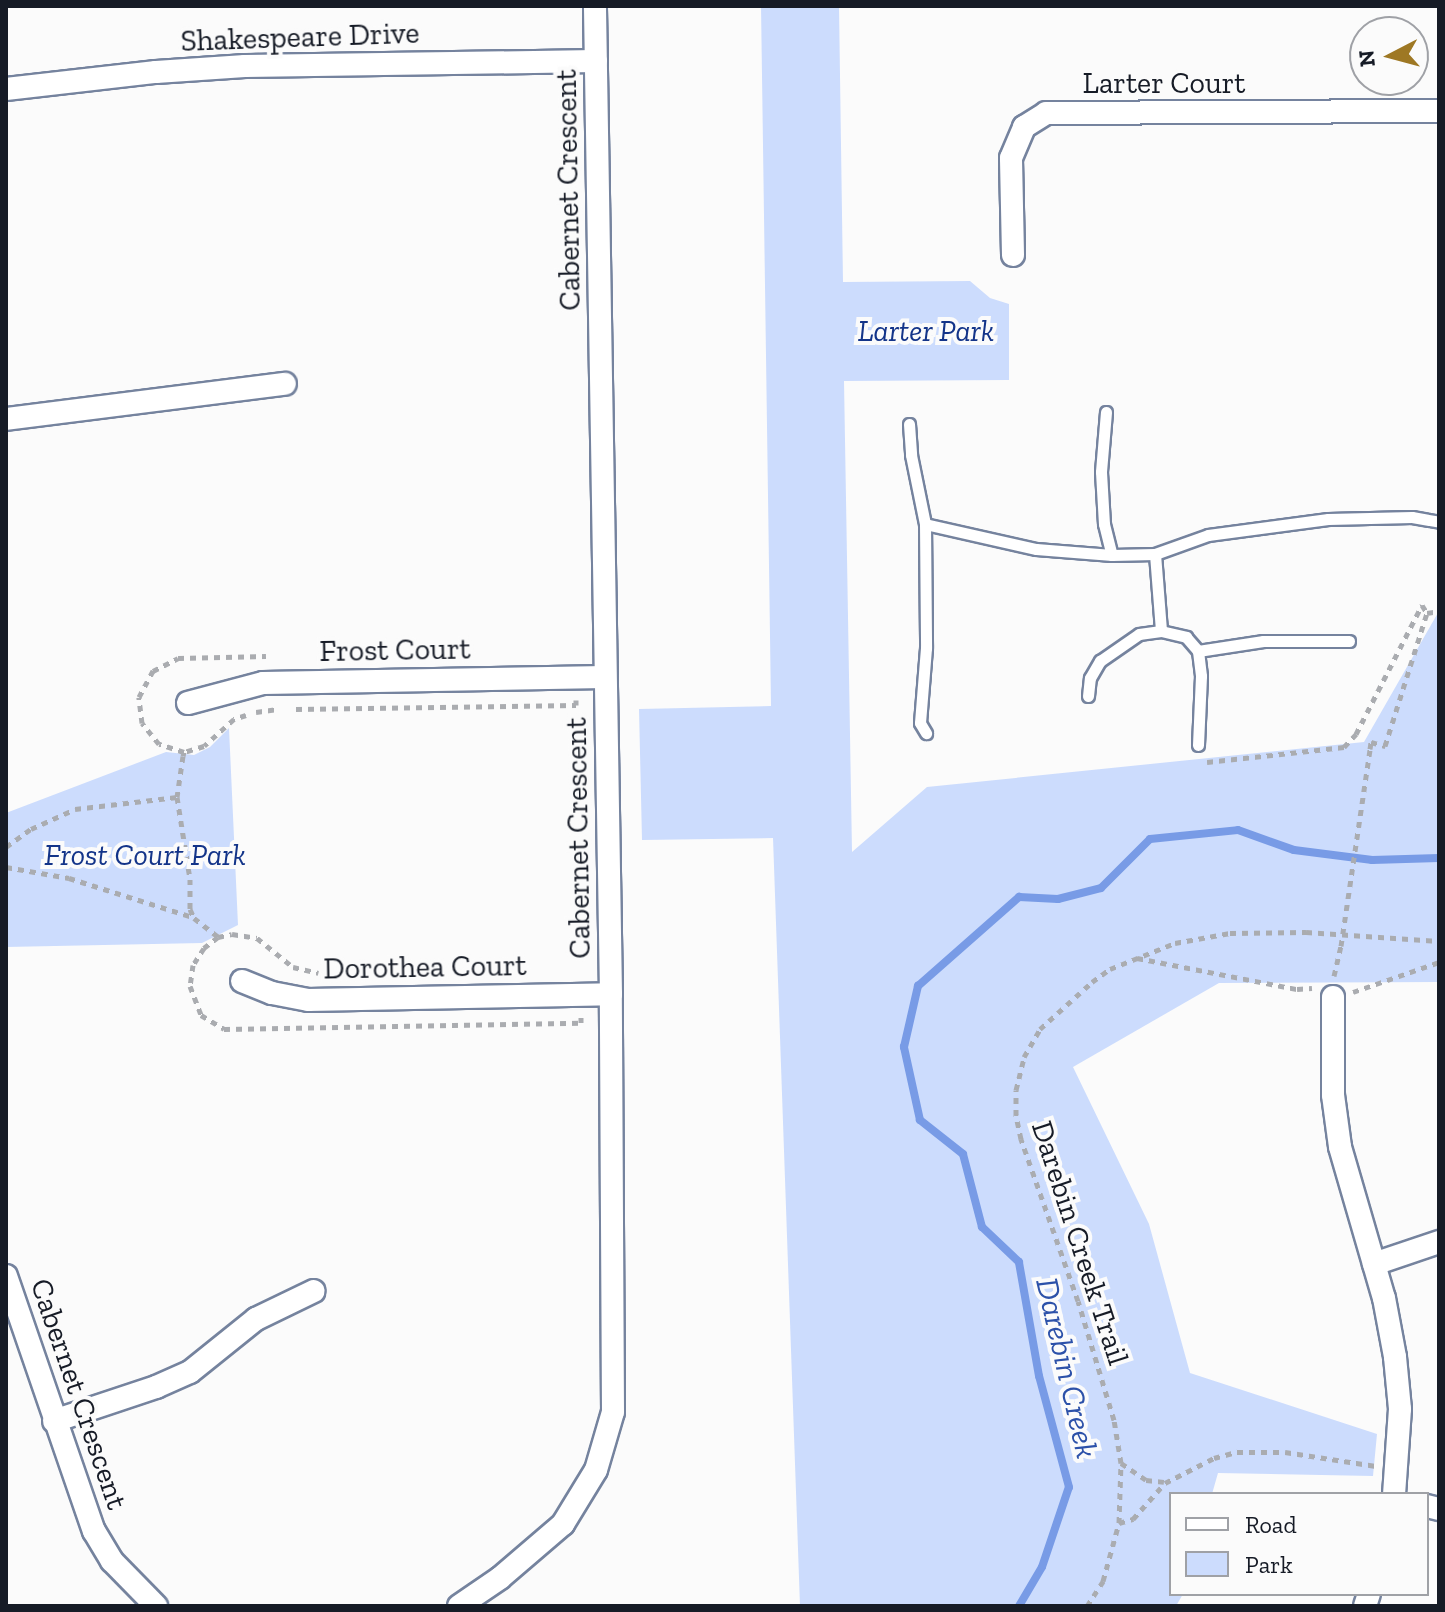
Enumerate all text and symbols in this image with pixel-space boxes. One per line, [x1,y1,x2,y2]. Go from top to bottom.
street label: Shakespeare Drive [180,15,420,59]
north arrow [1349,16,1429,96]
text: N [1352,49,1381,68]
street label: Larter Court [1082,65,1246,101]
street label: Cabernet Crescent [548,69,588,311]
park label: Larter Park [858,313,994,349]
street label: Frost Court [319,631,471,669]
street label: Cabernet Crescent [558,717,598,959]
park label: Frost Court Park [44,837,246,873]
street label: Dorothea Court [323,947,527,987]
street label: Darebin Creek Trail [1024,1116,1136,1370]
street label: Cabernet Crescent [23,1274,135,1514]
water label: Darebin Creek [1028,1274,1106,1462]
legend [1169,1492,1429,1596]
text: Road [1245,1510,1297,1539]
text: Park [1245,1550,1293,1579]

